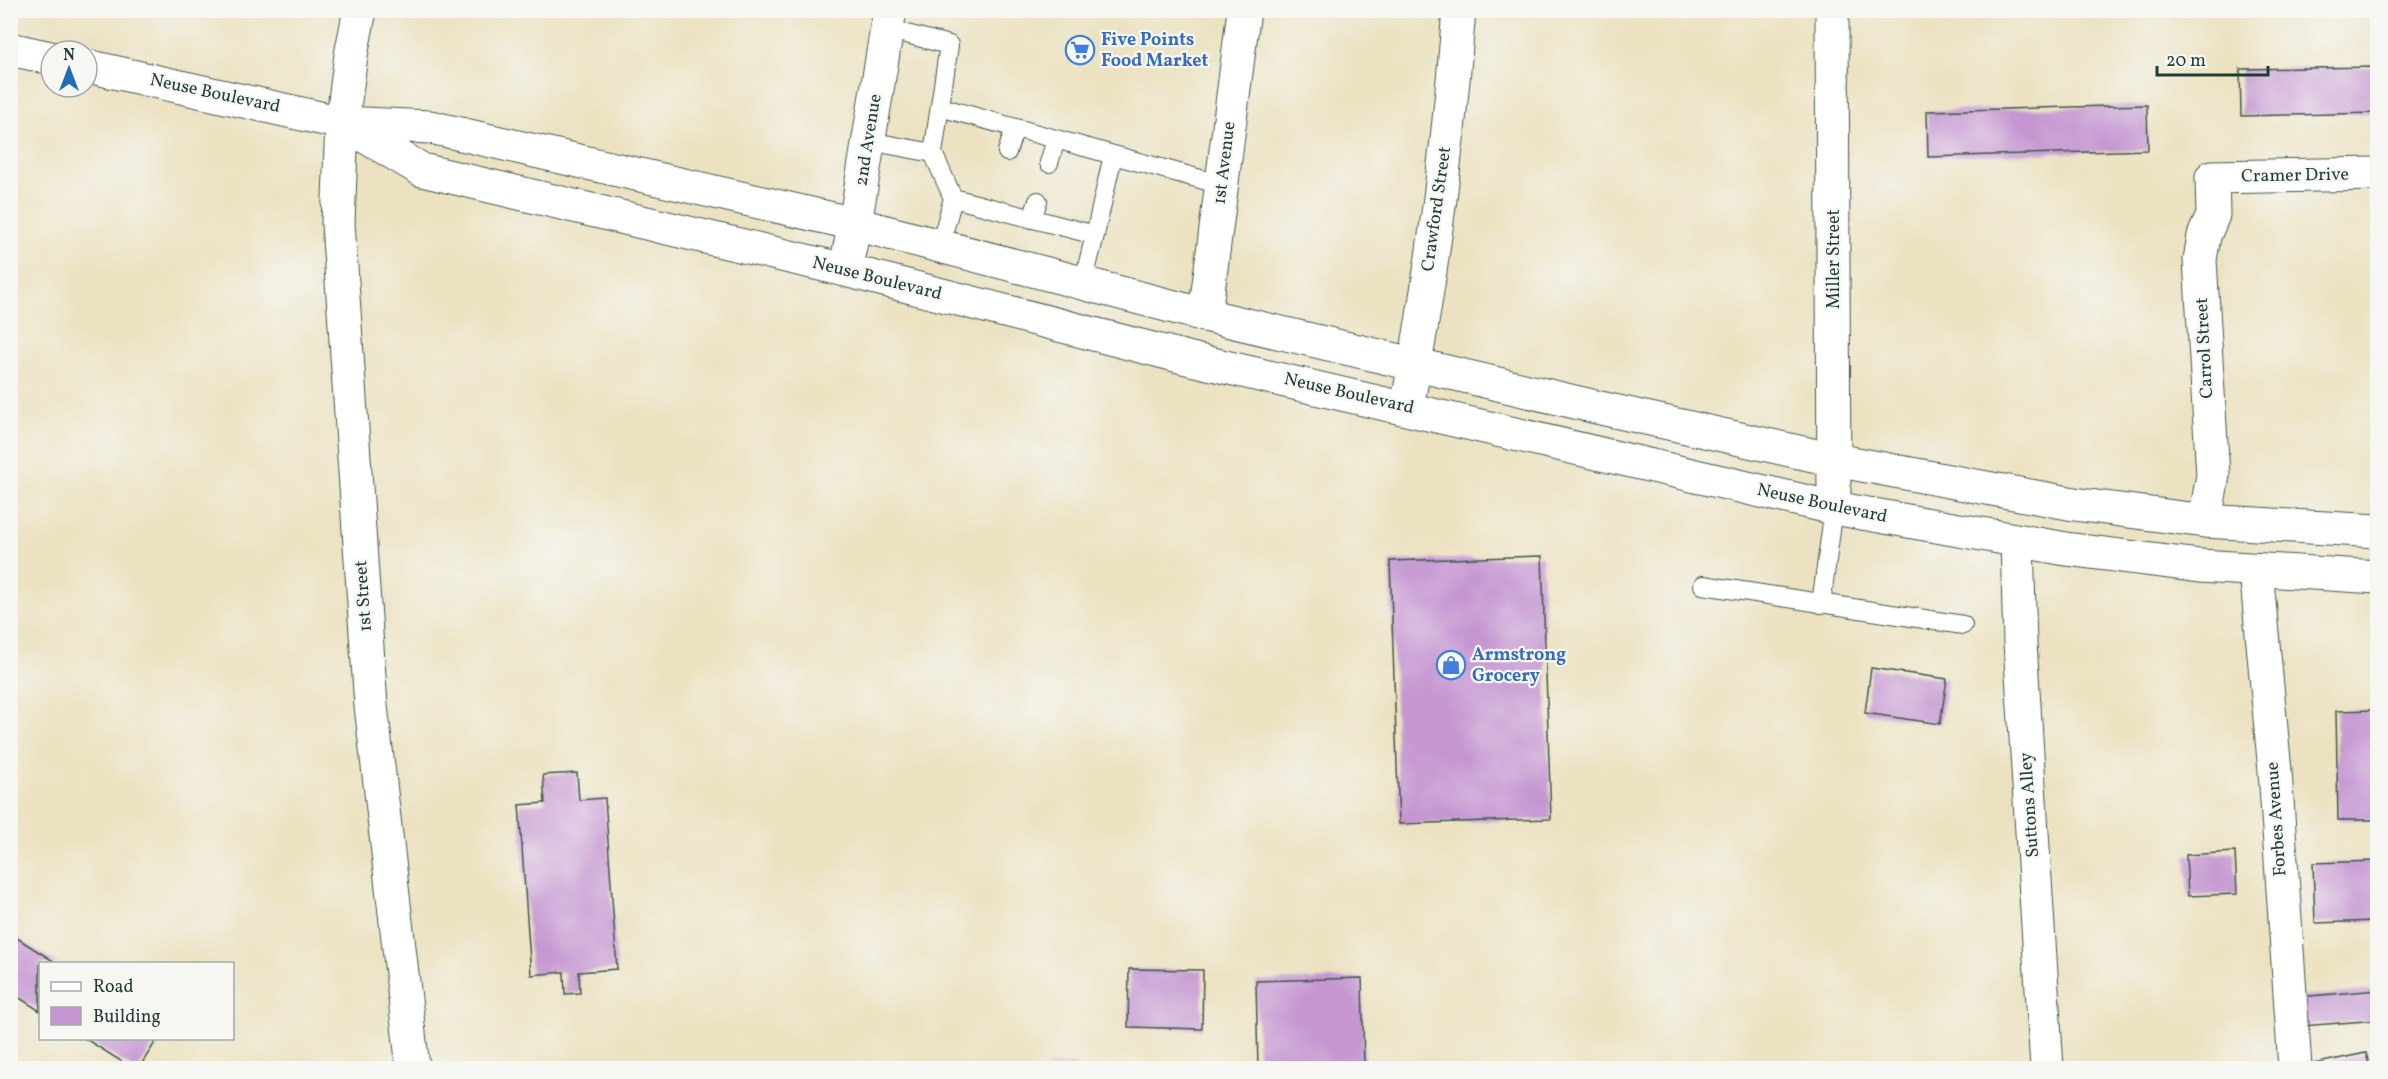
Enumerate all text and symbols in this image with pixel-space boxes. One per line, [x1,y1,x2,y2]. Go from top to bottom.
place label: Five Points Food Market [1101,28,1208,74]
supermarket icon: Five Points Food Market [1064,34,1096,66]
north arrow [39,39,99,99]
scale bar [2157,39,2268,77]
text: N [63,45,75,67]
text: 20 m [2166,49,2206,74]
street label: Neuse Boulevard [147,68,283,120]
street label: 2nd Avenue [849,92,889,188]
street label: 1st Avenue [1208,120,1242,206]
street label: Crawford Street [1416,145,1458,273]
street label: Cramer Drive [2241,163,2349,189]
street label: Miller Street [1822,209,1847,309]
street label: Neuse Boulevard [810,251,944,307]
street label: Carrol Street [2190,297,2220,399]
street label: Neuse Boulevard [1282,367,1416,421]
street label: Neuse Boulevard [1754,478,1890,530]
street label: 1st Street [349,559,379,633]
place label: Armstrong Grocery [1472,643,1566,689]
shop icon: Armstrong Grocery [1435,649,1467,681]
street label: Suttons Alley [2014,751,2046,859]
street label: Forbes Avenue [2261,761,2293,877]
legend [39,962,234,1040]
text: Road [93,975,134,1000]
text: Building [93,1005,161,1030]

